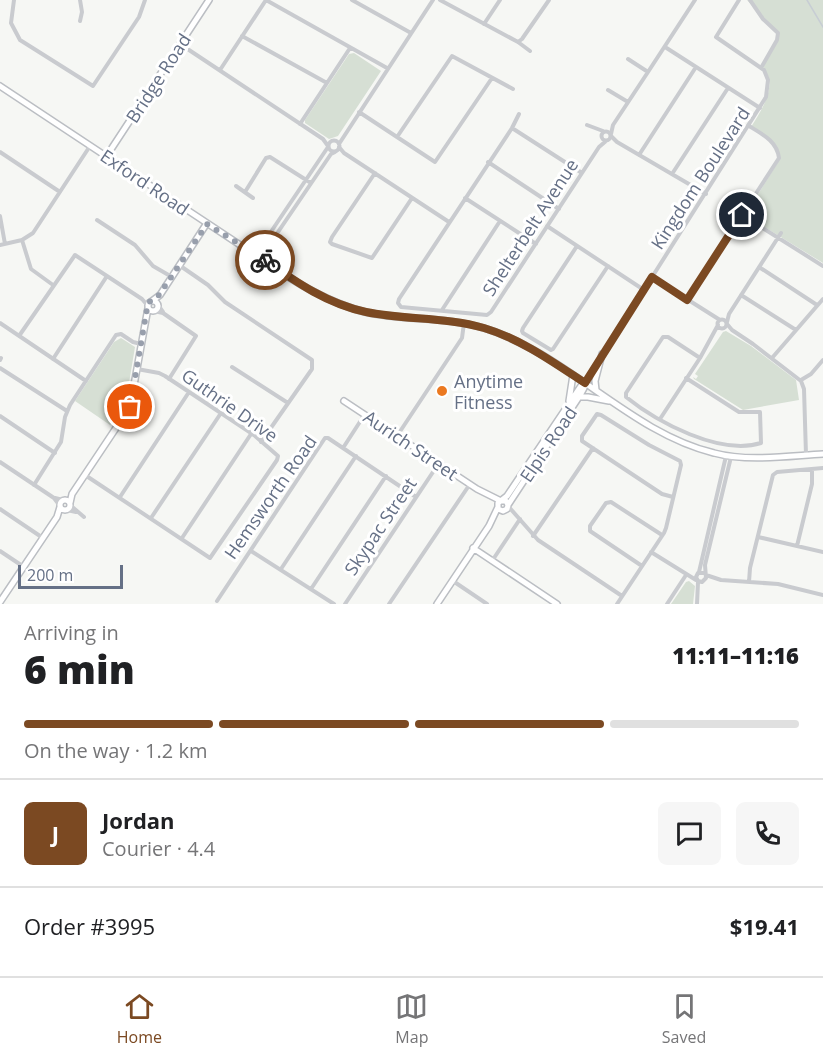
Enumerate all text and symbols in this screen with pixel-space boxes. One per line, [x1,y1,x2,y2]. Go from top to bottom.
street label: Bridge Road [120,29,196,127]
street label: Kingdom Boulevard [645,102,755,254]
street label: Exford Road [96,143,194,221]
street label: Shelterbelt Avenue [477,154,583,300]
pin [716,189,767,240]
icon: home [725,198,758,231]
courier [235,230,295,290]
icon: bike [249,244,282,277]
street label: Guthrie Drive [177,363,283,447]
place label: Anytime Fitness [454,369,523,414]
pin [104,381,155,432]
marker: Anytime Fitness [435,384,449,398]
icon: bag [113,390,146,423]
street label: Elpis Road [514,402,582,486]
street label: Aurich Street [359,405,463,485]
street label: Hemsworth Road [218,430,322,564]
street label: Skypac Street [338,472,422,580]
scale bar [18,562,123,590]
text: 200 m [27,564,73,586]
text: Arriving in [24,619,119,646]
text: 11:11–11:16 [672,640,799,670]
text: 6 min [24,642,135,695]
text: On the way · 1.2 km [24,737,207,764]
button: chat [658,802,721,865]
button: phone [736,802,799,865]
text: Jordan [102,805,175,835]
text: J [52,818,59,848]
text: Courier · 4.4 [102,835,215,862]
text: Order #3995 [24,911,155,941]
text: $19.41 [730,911,799,941]
tab: Home [117,990,162,1048]
tab: Map [395,990,428,1048]
tab: Saved [662,990,706,1048]

